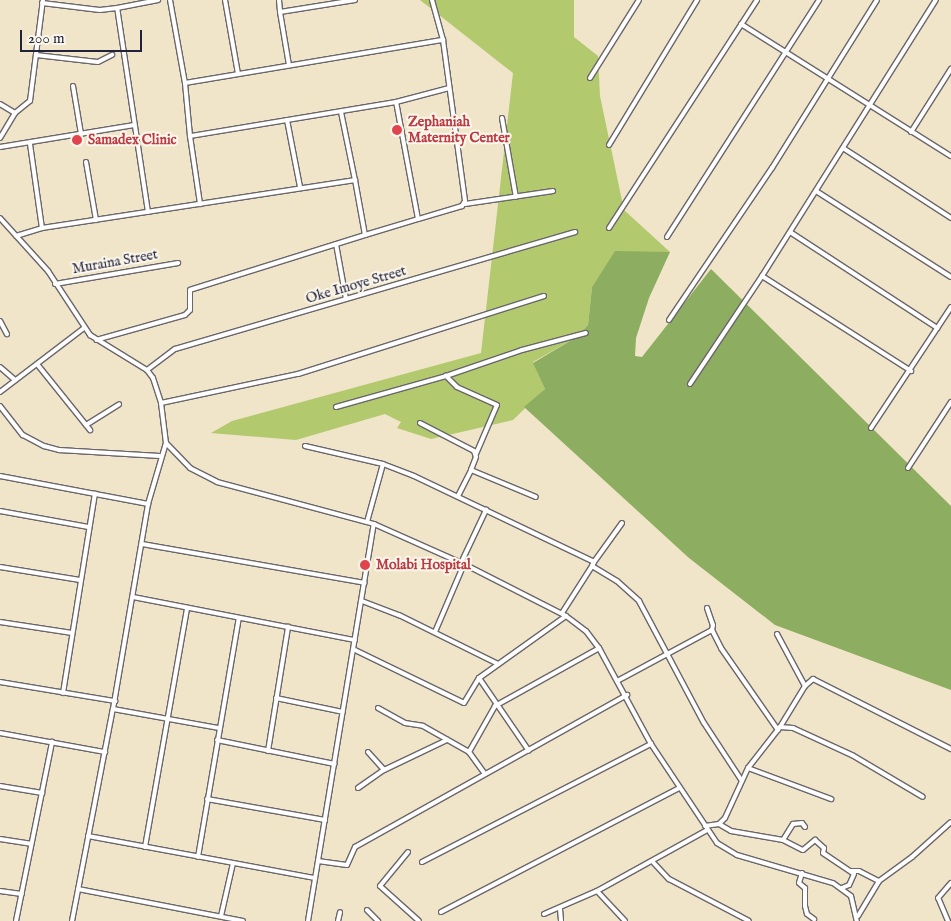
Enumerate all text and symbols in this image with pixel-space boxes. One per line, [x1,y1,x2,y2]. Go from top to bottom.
scale bar [22,20,145,52]
text: 200 m [28,29,65,48]
place label: Zephaniah Maternity Center [408,114,510,146]
marker: Zephaniah Maternity Center [390,123,404,137]
place label: Samadex Clinic [88,132,177,148]
marker: Samadex Clinic [70,133,84,147]
street label: Muraina Street [71,246,159,278]
street label: Oke Imoye Street [304,263,408,307]
place label: Molabi Hospital [376,557,471,573]
marker: Molabi Hospital [358,558,372,572]

